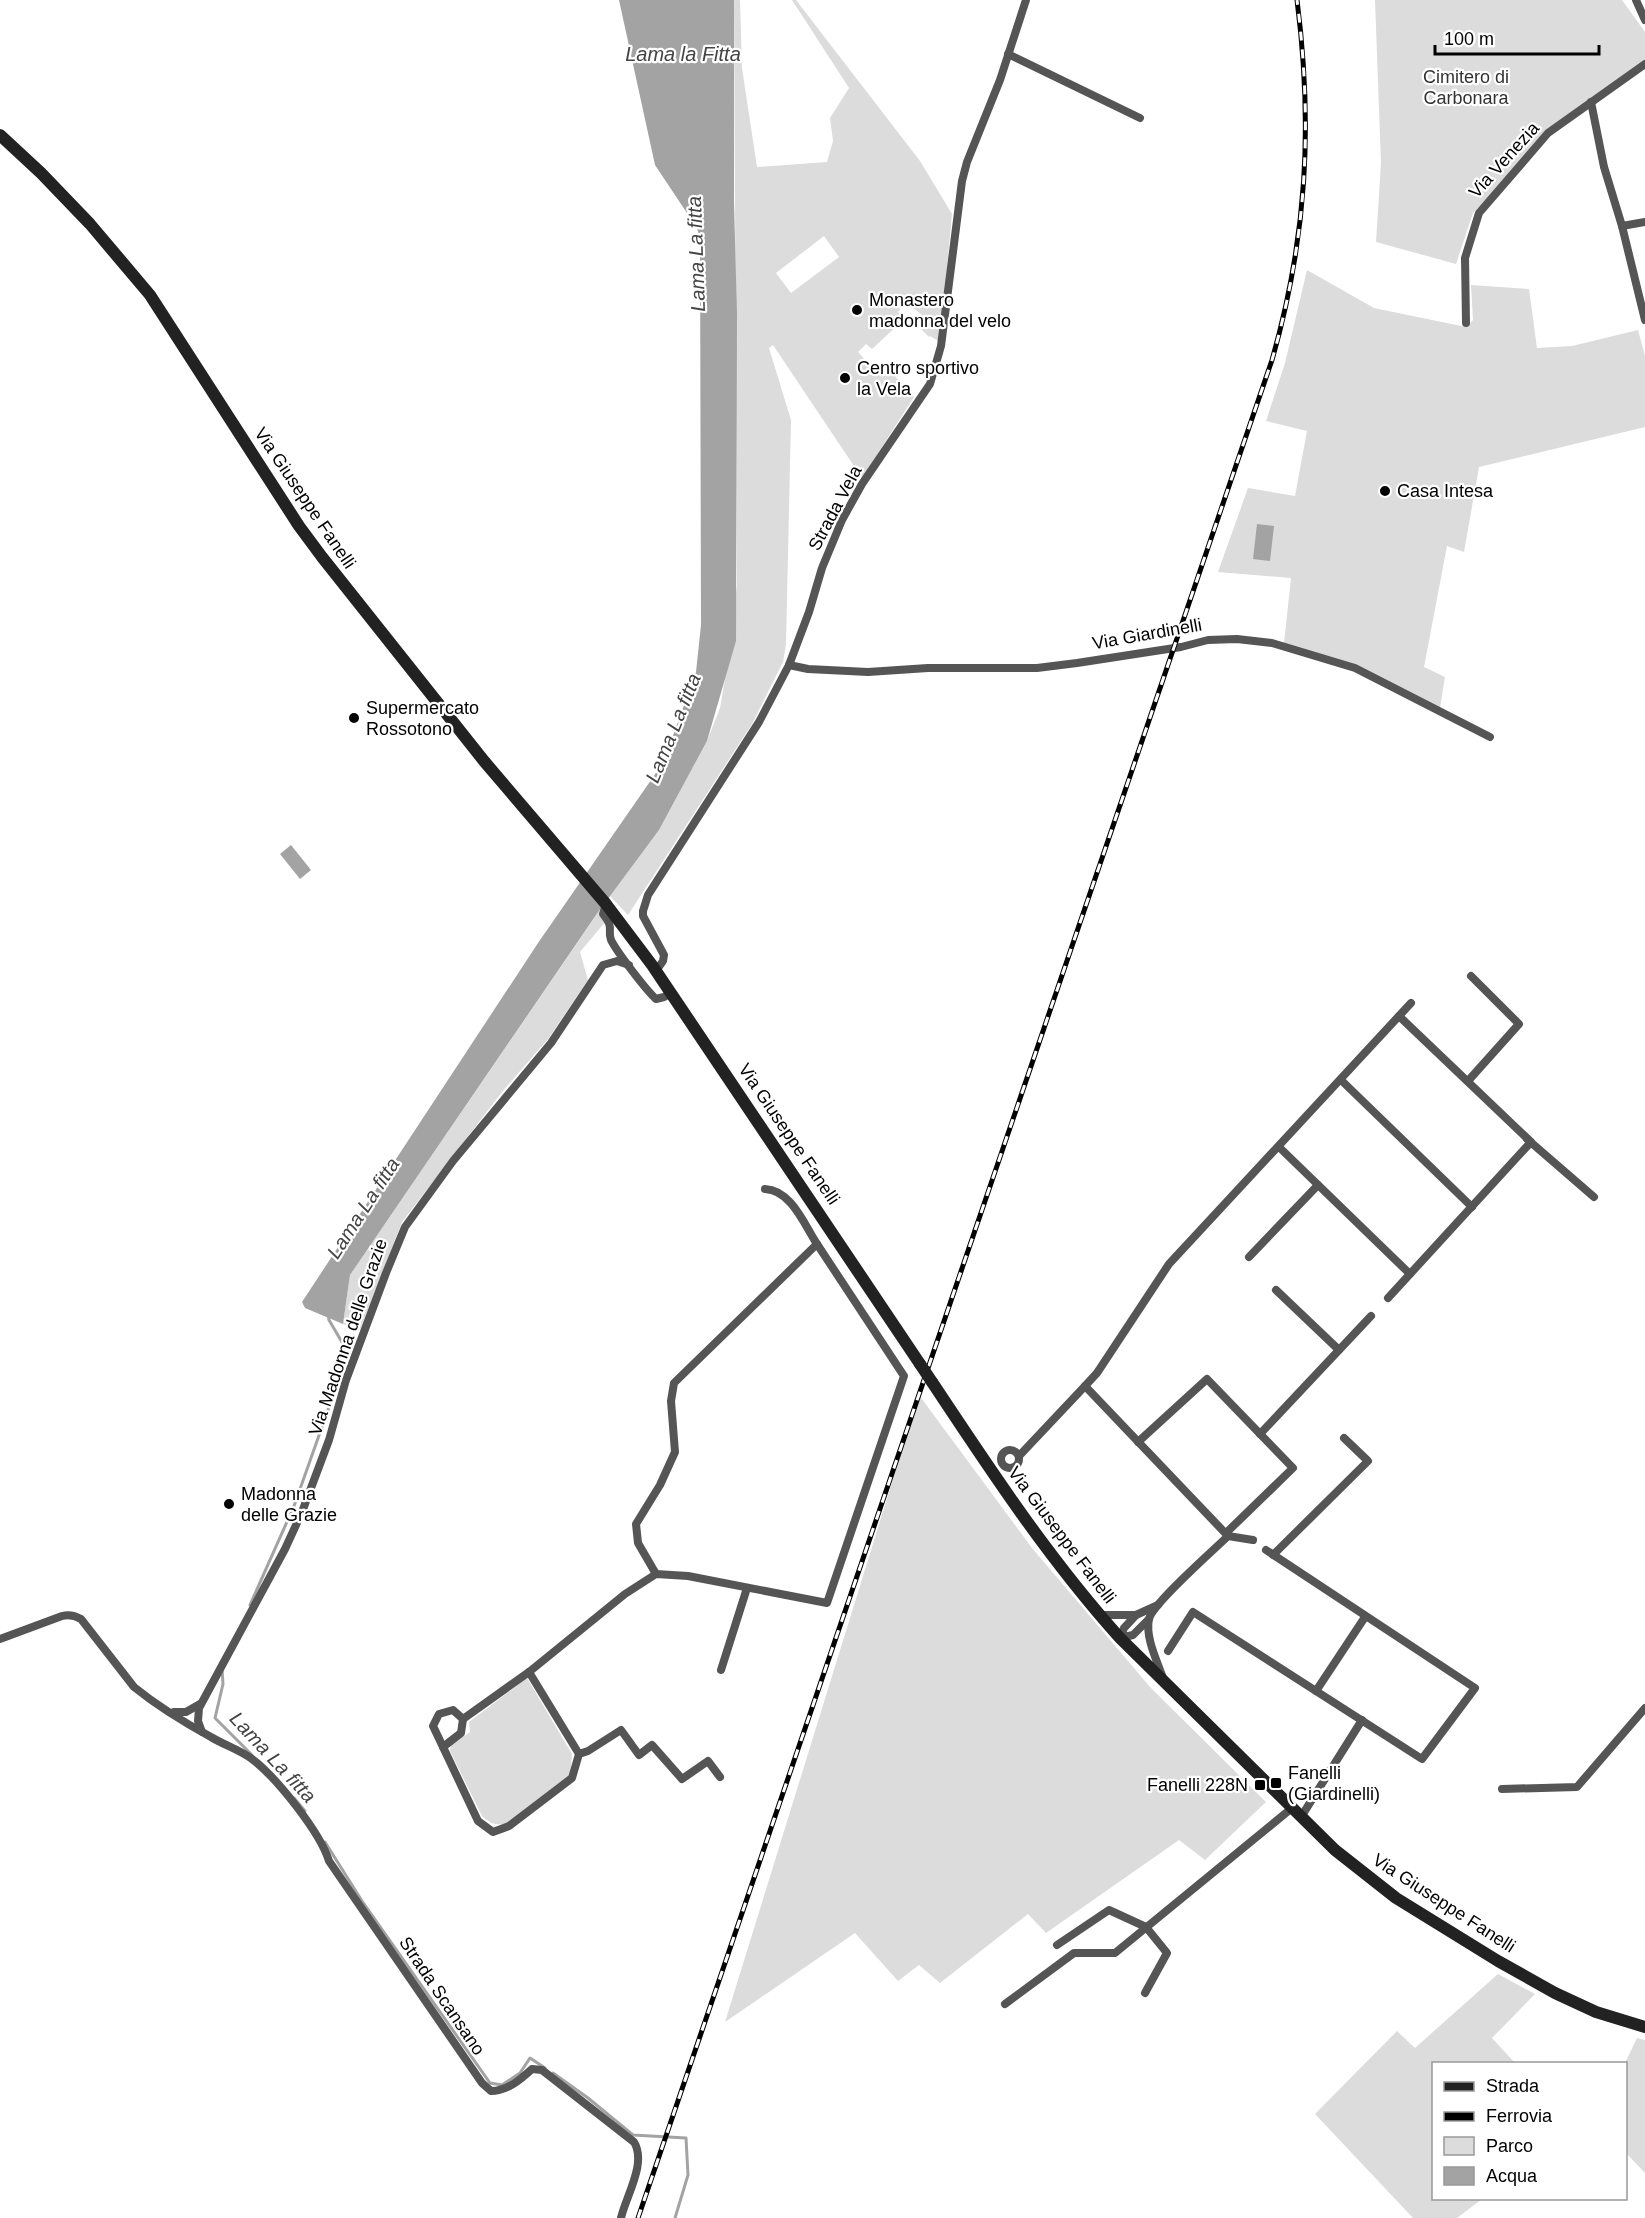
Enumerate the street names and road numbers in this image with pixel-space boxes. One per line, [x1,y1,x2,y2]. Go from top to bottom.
street label: Via Venezia [1465,117,1544,202]
street label: Via Giuseppe Fanelli [250,424,360,572]
street label: Strada Vela [804,461,866,554]
street label: Via Giardinelli [1091,615,1203,653]
street label: Via Giuseppe Fanelli [734,1060,844,1208]
street label: Via Madonna delle Grazie [305,1236,391,1438]
street label: Via Giuseppe Fanelli [1004,1463,1120,1607]
street label: Via Giuseppe Fanelli [1369,1849,1519,1957]
street label: Strada Scansano [395,1933,489,2059]

